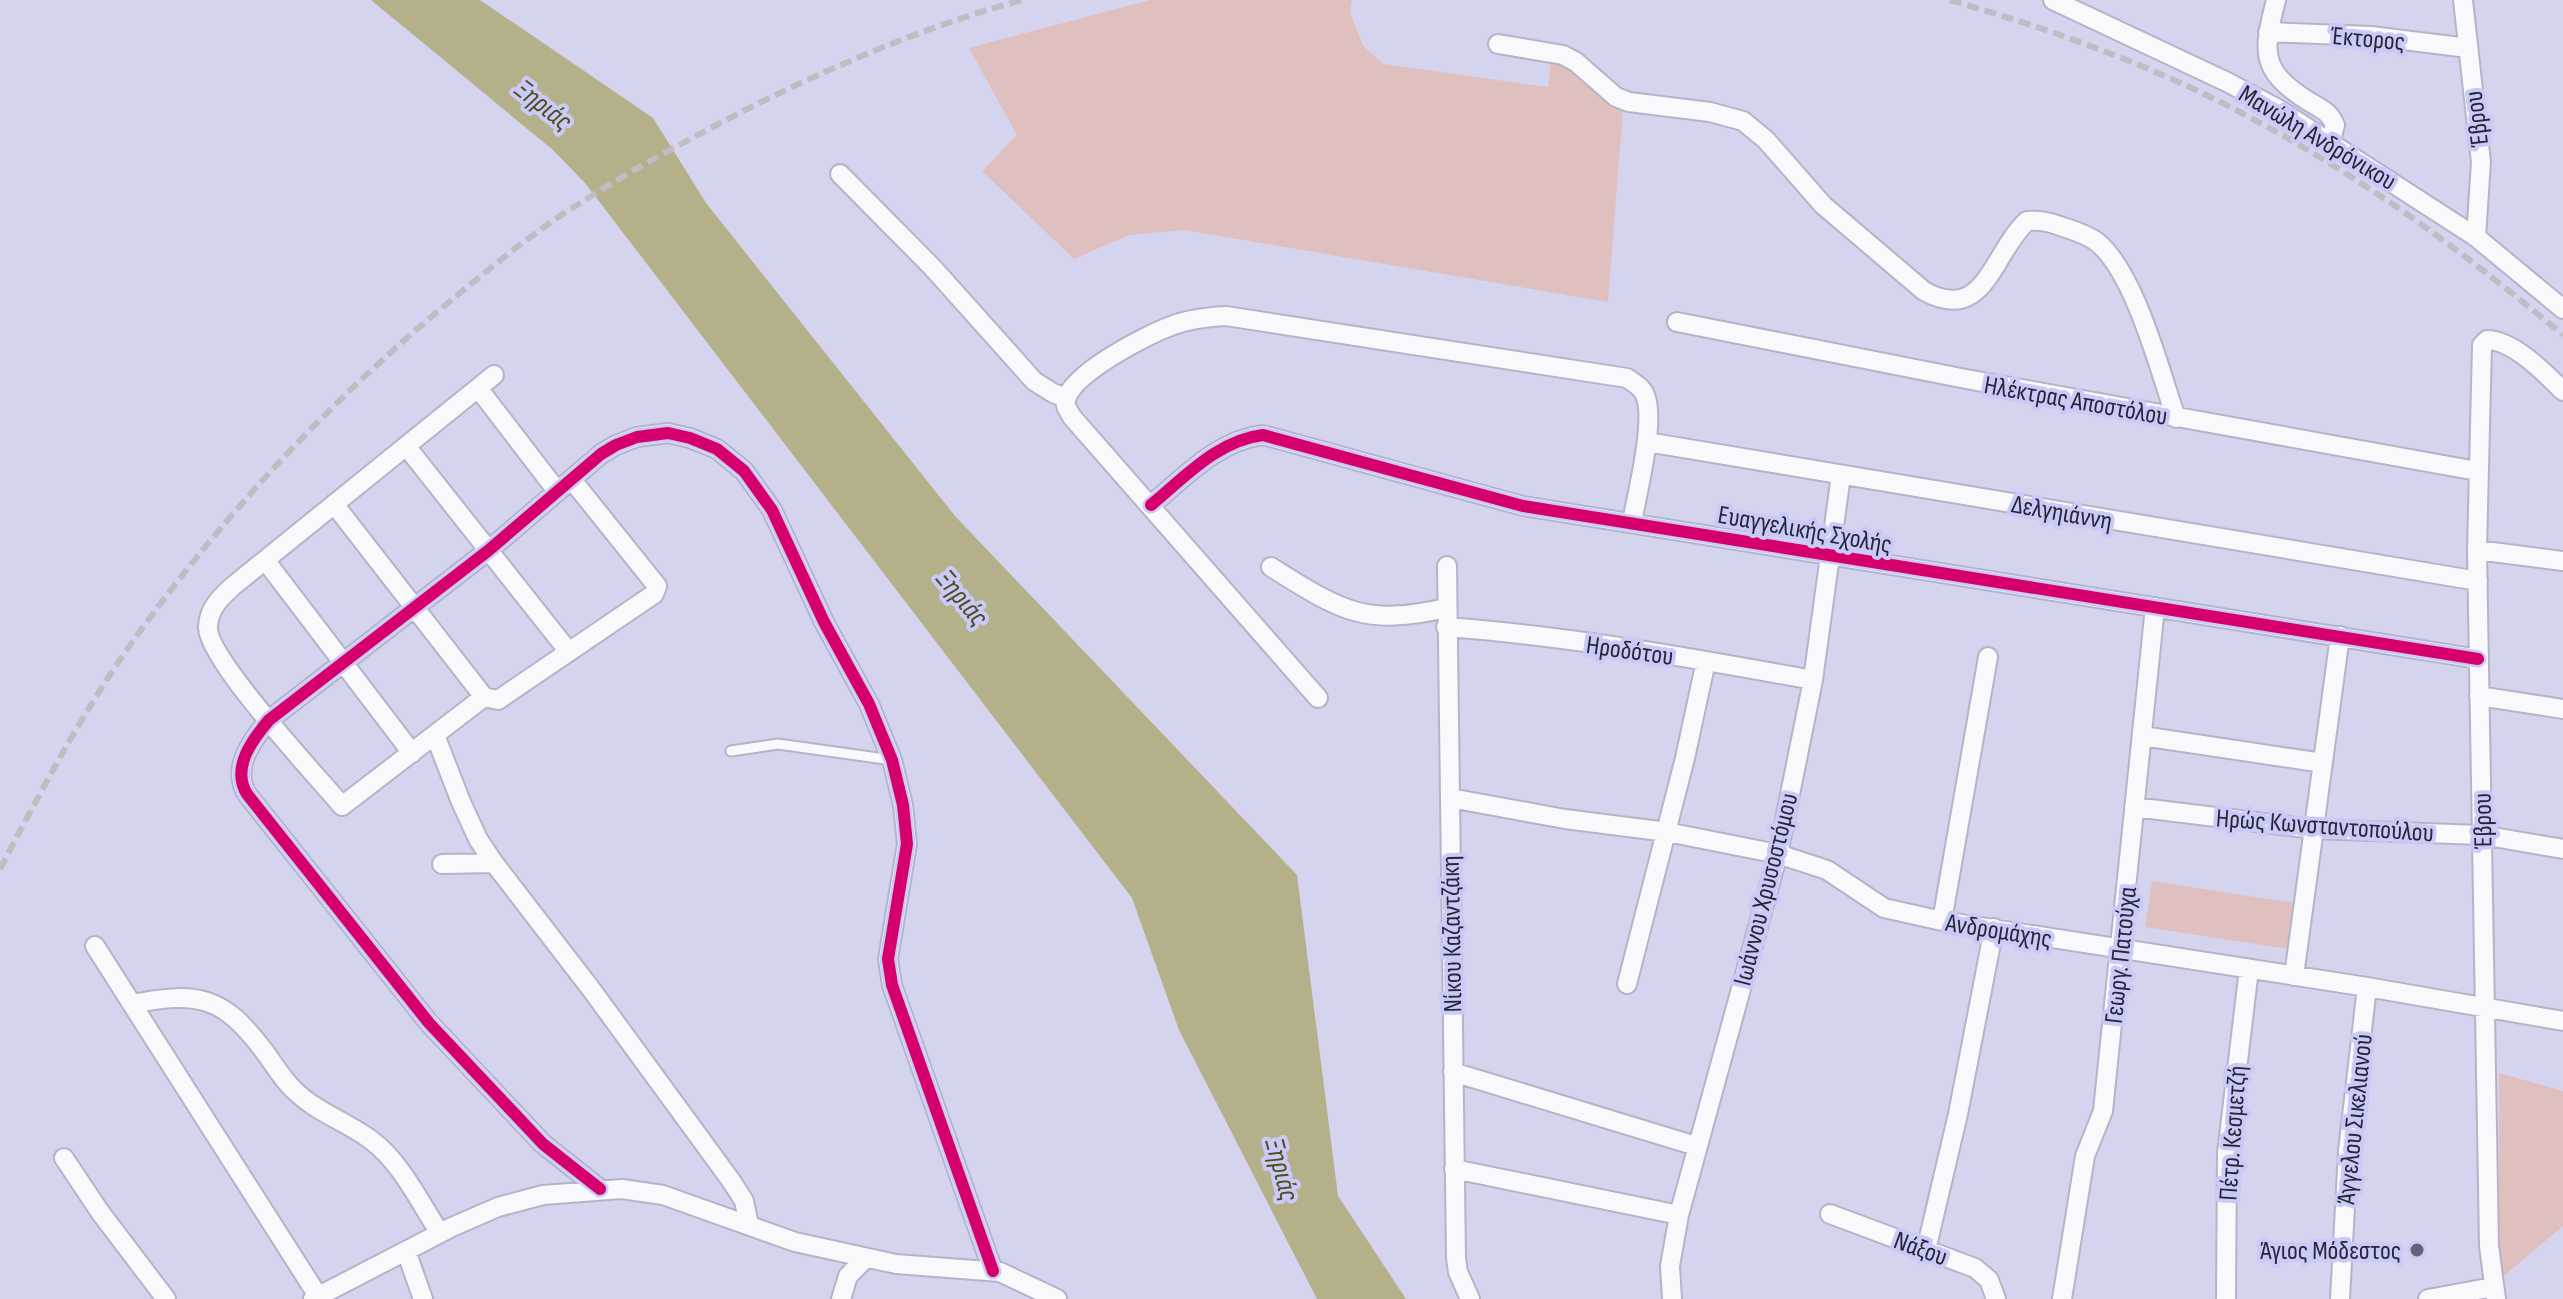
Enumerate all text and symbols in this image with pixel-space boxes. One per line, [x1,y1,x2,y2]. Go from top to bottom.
street label: Έκτορος [2328,21,2406,58]
water label: Ξηριάς [508,73,579,138]
street label: Μανώλη Ανδρόνικου [2233,79,2402,197]
street label: Έβρου [2459,89,2496,150]
street label: Ηλέκτρας Αποστόλου [1982,370,2170,433]
street label: Δελγηιάννη [2009,489,2114,538]
street label: Ευαγγελικής Σχολής [1715,500,1894,561]
water label: Ξηριάς [929,563,995,633]
street label: Ηροδότου [1584,630,1675,673]
street label: Ιωάννου Χρυσοστόμου [1728,790,1805,989]
street label: Έβρου [2468,793,2500,850]
street label: Ηρώς Κωνσταντοπούλου [2215,803,2435,850]
street label: Νίκου Καζαντζάκη [1436,855,1469,1013]
street label: Γεωργ. Πατούχα [2099,885,2144,1025]
street label: Ανδρομάχης [1942,908,2054,955]
street label: Άγγελου Σικελιανού [2331,1033,2380,1206]
street label: Πέτρ. Κεσμετζή [2213,1065,2254,1202]
water label: Ξηριάς [1257,1134,1306,1205]
street label: Νάξου [1890,1225,1951,1273]
place label: Άγιος Μόδεστος [2260,1236,2401,1267]
marker: Άγιος Μόδεστος [2408,1241,2426,1259]

